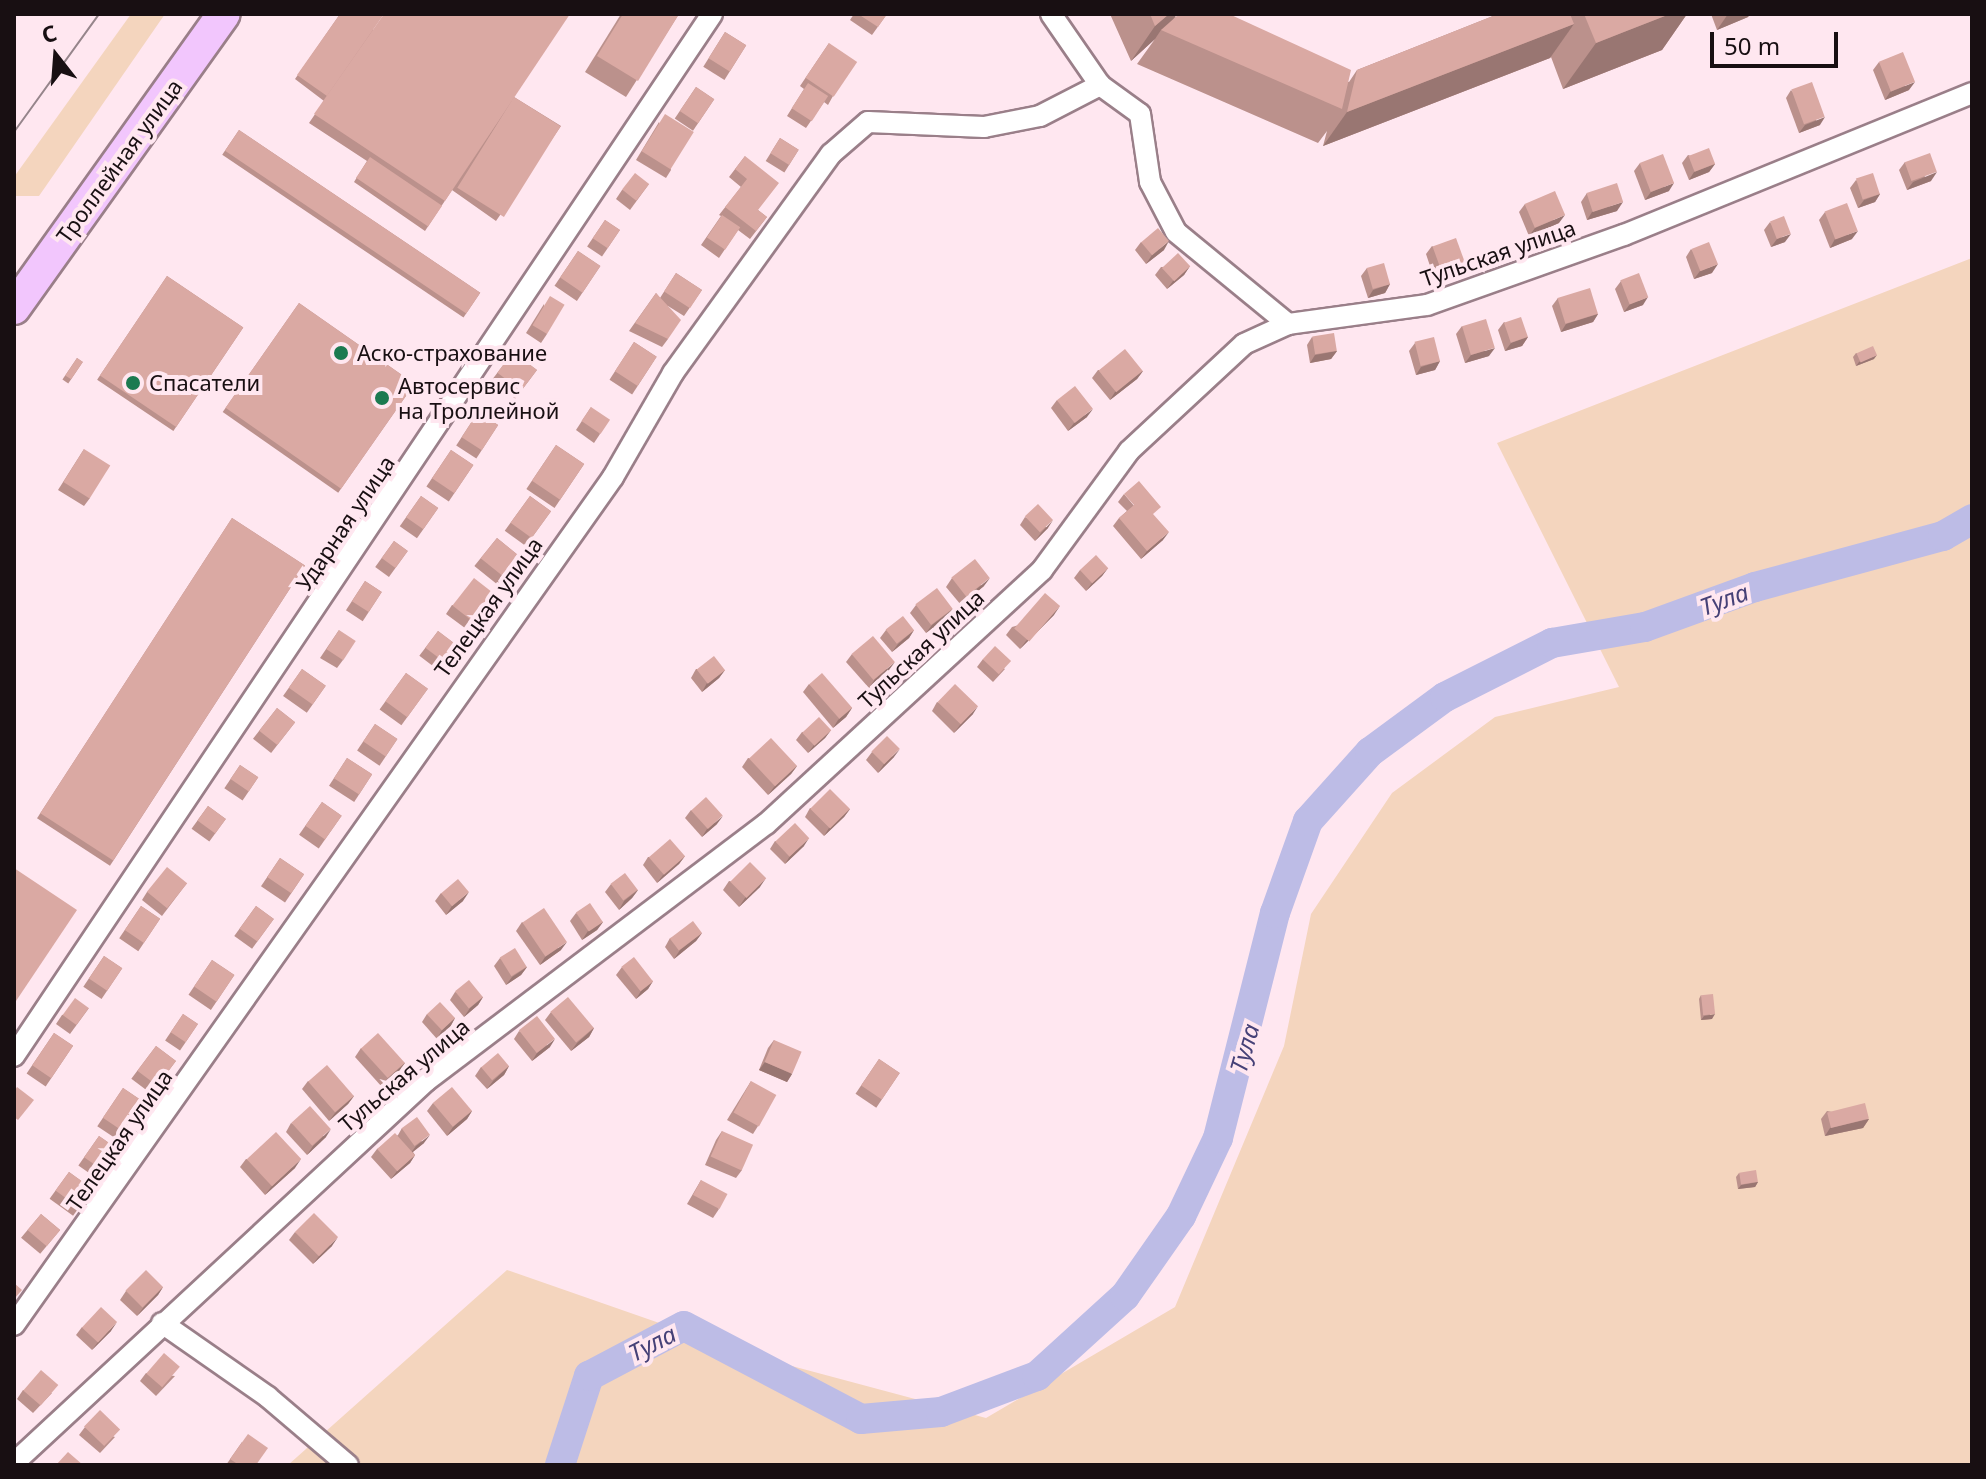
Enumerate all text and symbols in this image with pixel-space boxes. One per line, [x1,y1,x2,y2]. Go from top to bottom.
north arrow [16,16,96,96]
scale bar [1714,16,1842,66]
text: С [38,17,60,49]
text: 50 m [1724,29,1780,62]
street label: Троллейная улица [51,74,187,248]
street label: Тульская улица [1417,214,1579,292]
place label: Аско-страхование [357,340,547,366]
marker: Аско-страхование [332,344,350,362]
place label: Спасатели [149,370,260,396]
place label: Автосервис на Троллейной [398,372,559,424]
marker: Спасатели [124,374,142,392]
marker: Автосервис на Троллейной [373,389,391,407]
street label: Ударная улица [290,451,400,595]
street label: Телецкая улица [428,532,548,682]
water label: Тула [1696,577,1752,621]
street label: Тульская улица [853,584,989,714]
street label: Тульская улица [334,1013,474,1137]
water label: Тула [1223,1020,1265,1076]
street label: Телецкая улица [61,1064,177,1216]
water label: Тула [623,1319,681,1367]

